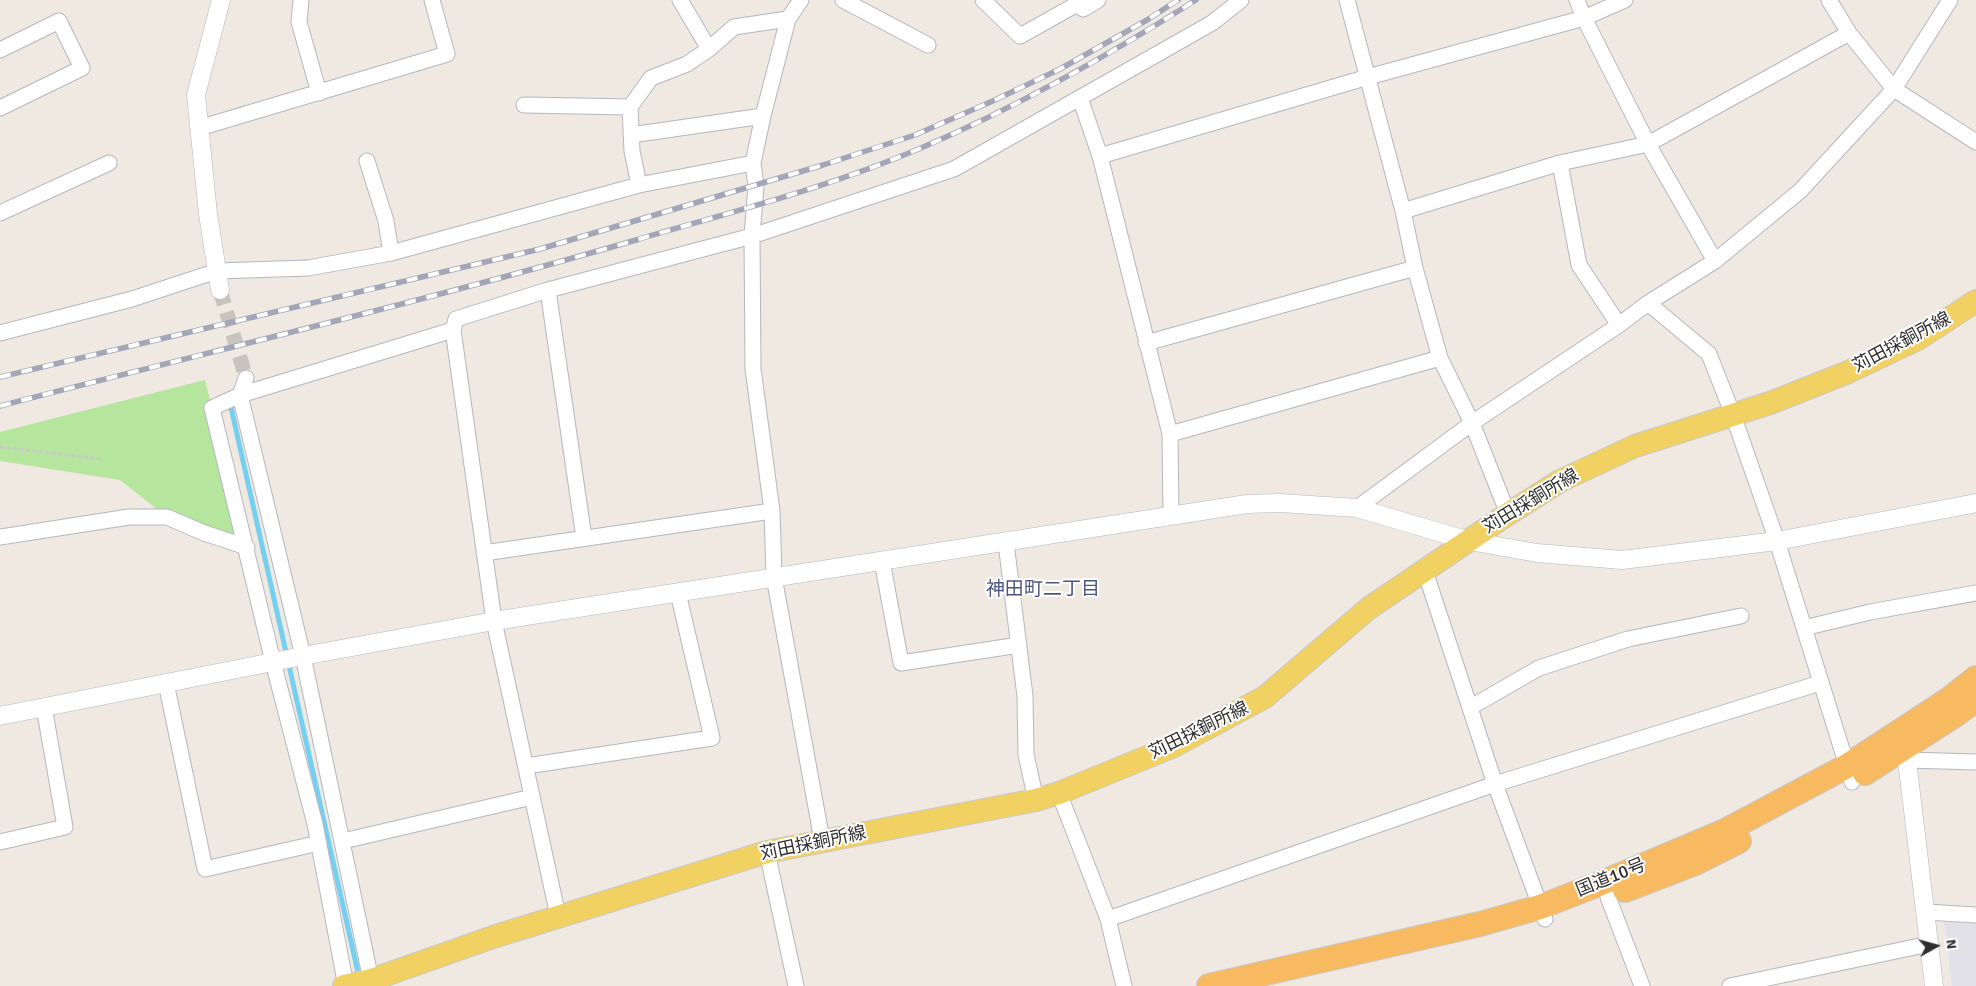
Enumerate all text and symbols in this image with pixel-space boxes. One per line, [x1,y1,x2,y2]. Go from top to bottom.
street label: 苅田採銅所線 [1849,308,1955,378]
street label: 苅田採銅所線 [1479,465,1583,539]
district label: 神田町二丁目 [986,579,1100,601]
street label: 苅田採銅所線 [1146,698,1252,764]
street label: 苅田採銅所線 [758,822,868,866]
street label: 国道10号 [1573,854,1649,902]
north arrow [1911,921,1961,971]
text: N [1942,938,1960,950]

